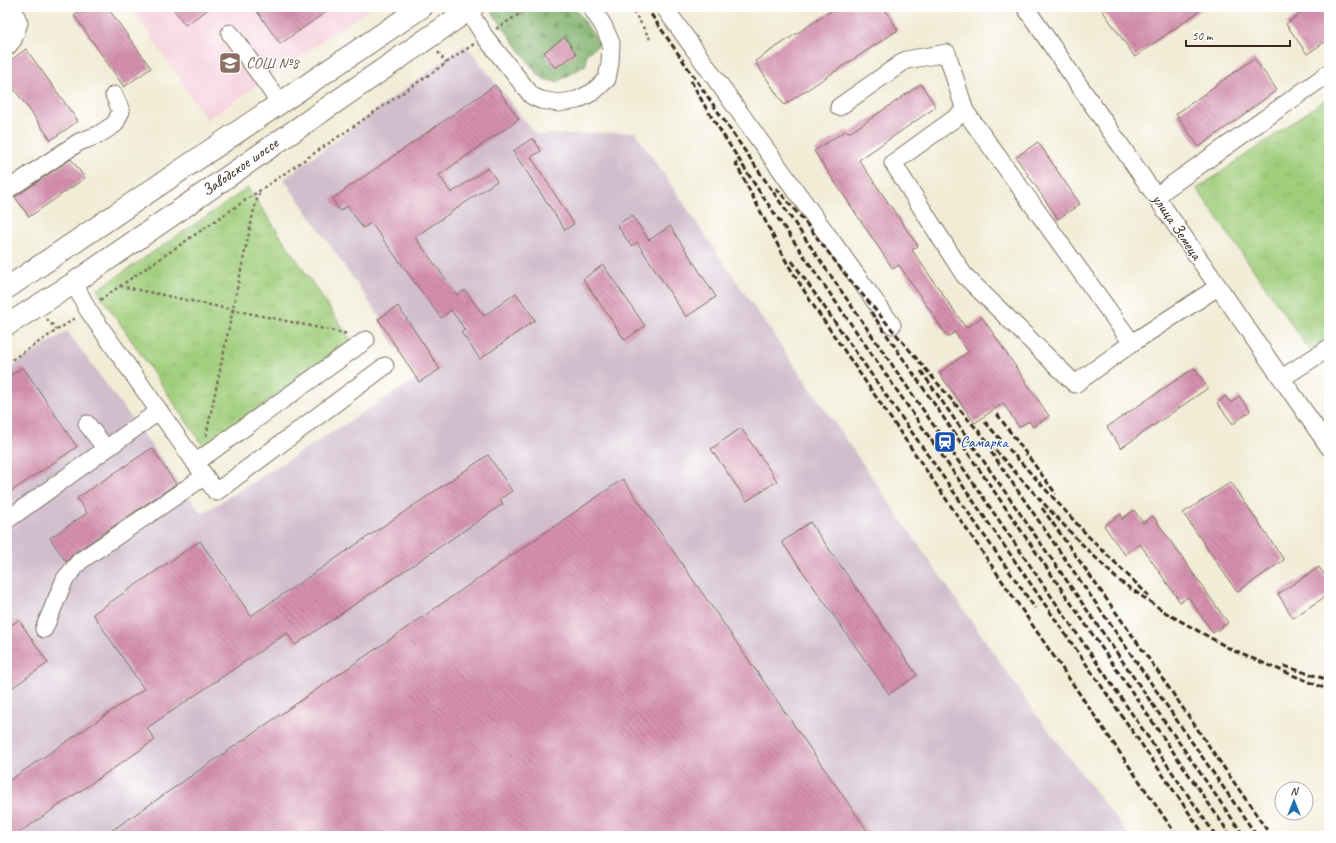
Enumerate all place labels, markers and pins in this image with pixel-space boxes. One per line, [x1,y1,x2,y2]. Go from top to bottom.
school or university icon: СОШ №8 [217,50,243,76]
place label: СОШ №8 [246,53,300,73]
station icon: Самарка [932,429,958,455]
place label: Самарка [960,432,1009,452]

